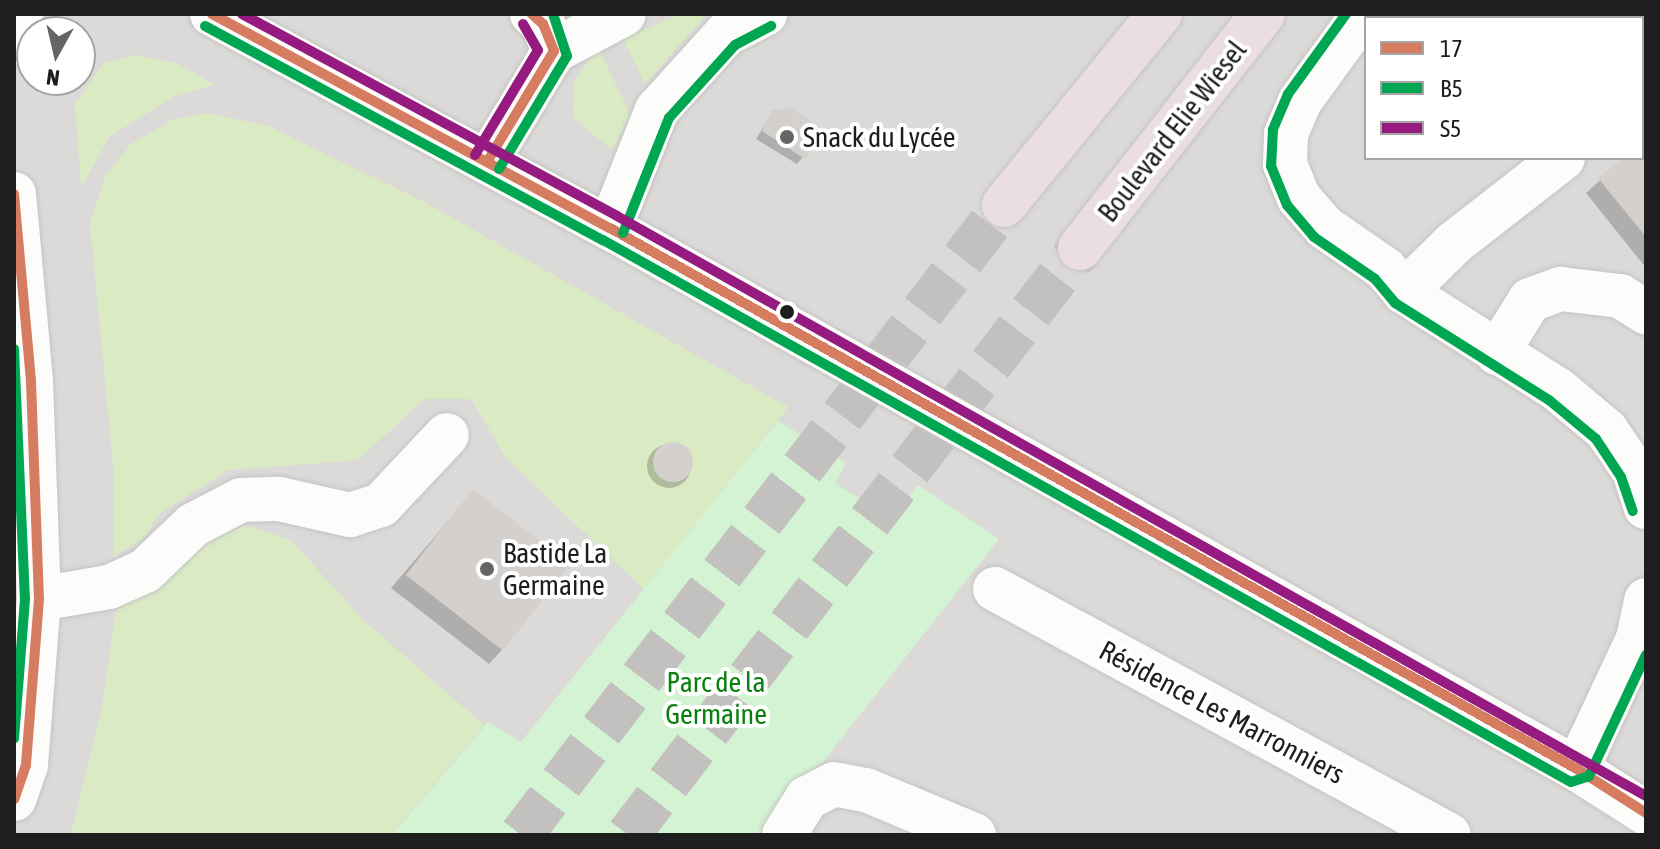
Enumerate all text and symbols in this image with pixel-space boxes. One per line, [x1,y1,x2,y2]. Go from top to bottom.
north arrow [16,16,96,96]
legend [1364,16,1644,160]
street label: Boulevard Elie Wiesel [1091,34,1253,228]
text: 17 [1440,35,1463,62]
text: N [45,64,61,92]
text: B5 [1440,75,1463,102]
text: S5 [1440,115,1461,142]
place label: Snack du Lycée [803,120,955,154]
marker: Snack du Lycée [778,128,796,146]
unlabelled marker [779,304,795,320]
place label: Bastide La Germaine [503,536,607,602]
marker: Bastide La Germaine [478,560,496,578]
street label: Résidence Les Marronniers [1094,633,1350,791]
park label: Parc de la Germaine [665,665,767,731]

